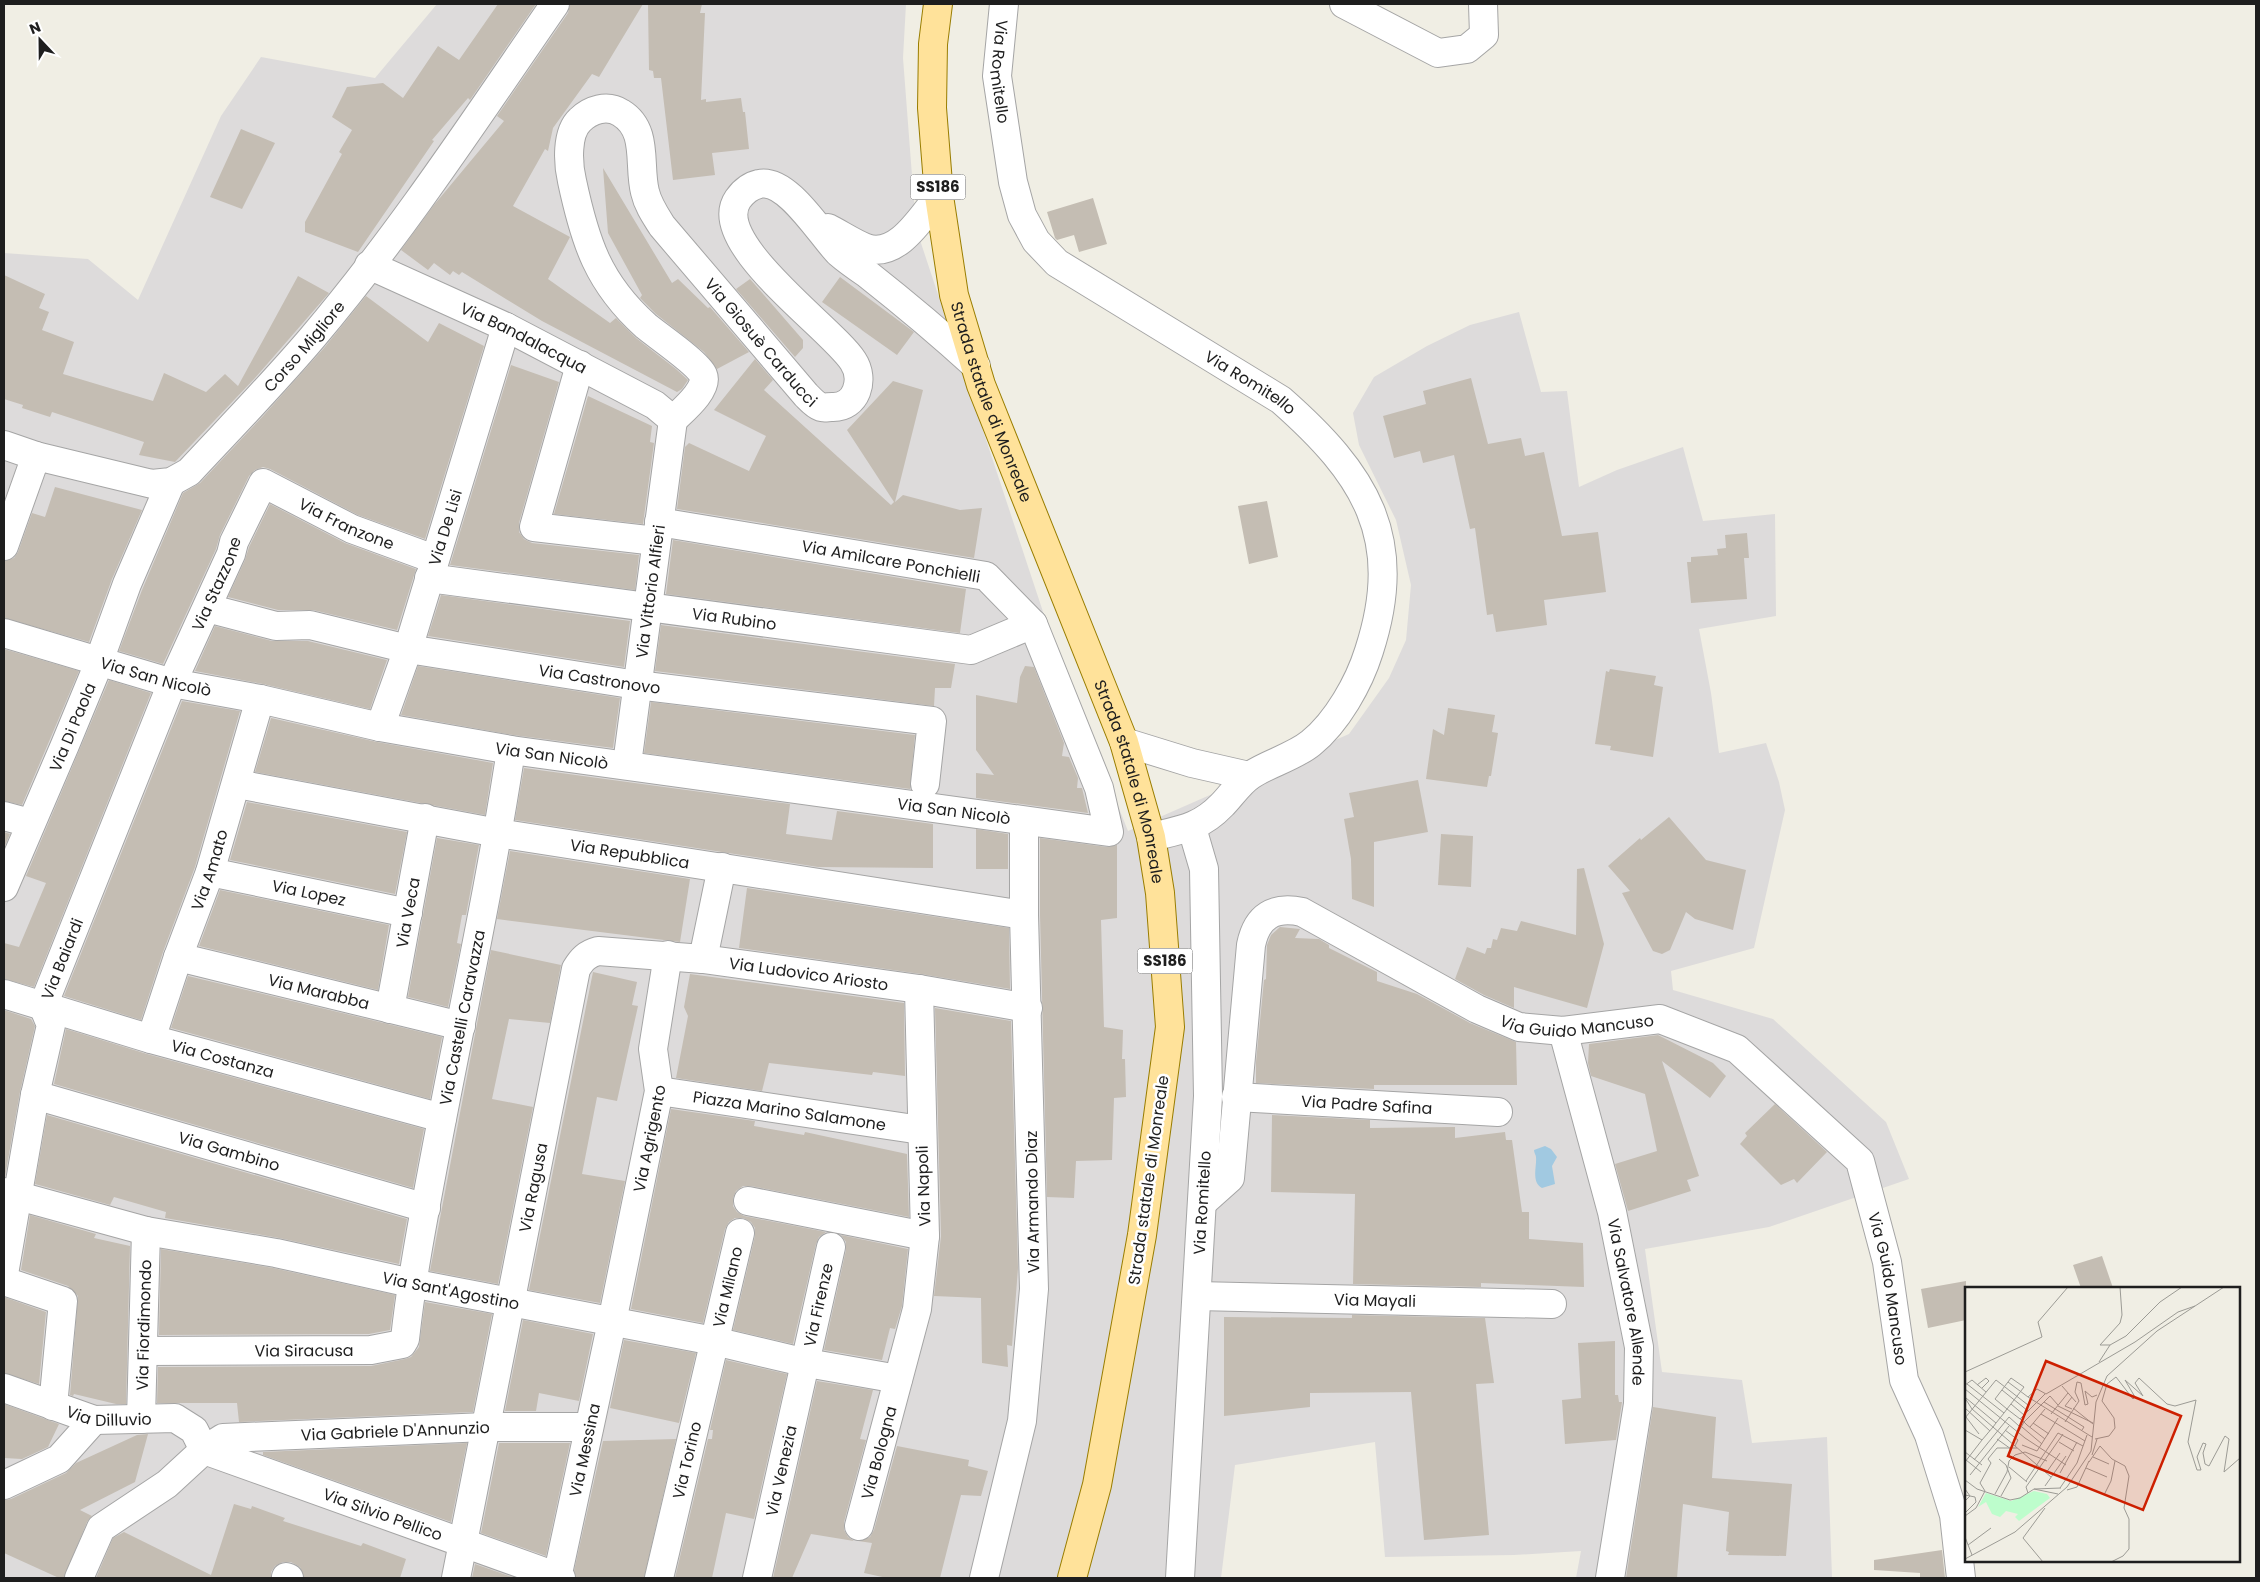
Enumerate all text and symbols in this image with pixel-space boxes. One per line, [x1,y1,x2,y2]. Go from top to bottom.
north arrow [15,15,65,65]
text: N [27,17,44,39]
street label: Via Romitello [984,19,1015,125]
road number: SS186 [910,174,966,200]
street label: Via Giosuè Carducci [699,273,822,413]
street label: Corso Migliore [258,296,350,397]
street label: Via Bandalacqua [457,297,591,379]
street label: Strada statale di Monreale [945,299,1038,506]
street label: Via Romitello [1200,345,1301,420]
street label: Via De Lisi [423,487,468,568]
street label: Via Franzone [295,492,397,556]
street label: Via Vittorio Alfieri [630,523,671,660]
street label: Via Stazzone [186,532,247,635]
street label: Via Amilcare Ponchielli [800,534,982,589]
street label: Via Rubino [691,602,778,636]
street label: Via San Nicolò [97,651,213,702]
street label: Via Castronovo [537,659,662,700]
street label: Strada statale di Monreale [1088,677,1169,885]
street label: Via Di Paola [44,679,102,775]
street label: Via San Nicolò [493,736,610,775]
street label: Via San Nicolò [896,792,1012,830]
street label: Via Amato [186,827,234,914]
street label: Via Repubblica [568,833,691,875]
street label: Via Lopez [270,874,348,912]
street label: Via Veca [390,876,426,950]
street label: Via Baiardi [36,915,89,1003]
street label: Via Castelli Caravazza [434,928,491,1107]
road number: SS186 [1138,948,1192,974]
street label: Via Ludovico Ariosto [727,952,890,997]
street label: Via Marabba [266,968,372,1015]
street label: Via Guido Mancuso [1496,1009,1655,1043]
street label: Via Costanza [168,1034,277,1084]
street label: Strada statale di Monreale [1122,1074,1175,1286]
street label: Via Agrigento [628,1084,672,1194]
street label: Piazza Marino Salamone [691,1085,888,1137]
street label: Via Padre Safina [1300,1090,1433,1120]
street label: Via Gambino [175,1126,283,1177]
street label: Via Armando Diaz [1020,1130,1045,1274]
street label: Via Ragusa [513,1141,553,1234]
street label: Via Napoli [911,1145,936,1227]
street label: Via Romitello [1188,1150,1217,1255]
street label: Via Guido Mancuso [1862,1210,1913,1367]
street label: Via Salvatore Allende [1602,1216,1650,1386]
street label: Via Milano [707,1244,748,1330]
street label: Via Fiordimondo [131,1259,157,1391]
street label: Via Firenze [798,1261,839,1349]
street label: Via Sant'Agostino [380,1266,521,1316]
inset map [1965,1287,2240,1562]
street label: Via Mayali [1334,1288,1416,1313]
street label: Via Siracusa [254,1339,354,1363]
street label: Via Dilluvio [63,1400,152,1432]
street label: Via Messina [564,1401,606,1499]
street label: Via Bologna [856,1403,903,1502]
street label: Via Gabriele D'Annunzio [300,1416,490,1447]
street label: Via Torino [667,1419,707,1501]
street label: Via Venezia [760,1423,803,1519]
street label: Via Silvio Pellico [320,1483,446,1547]

